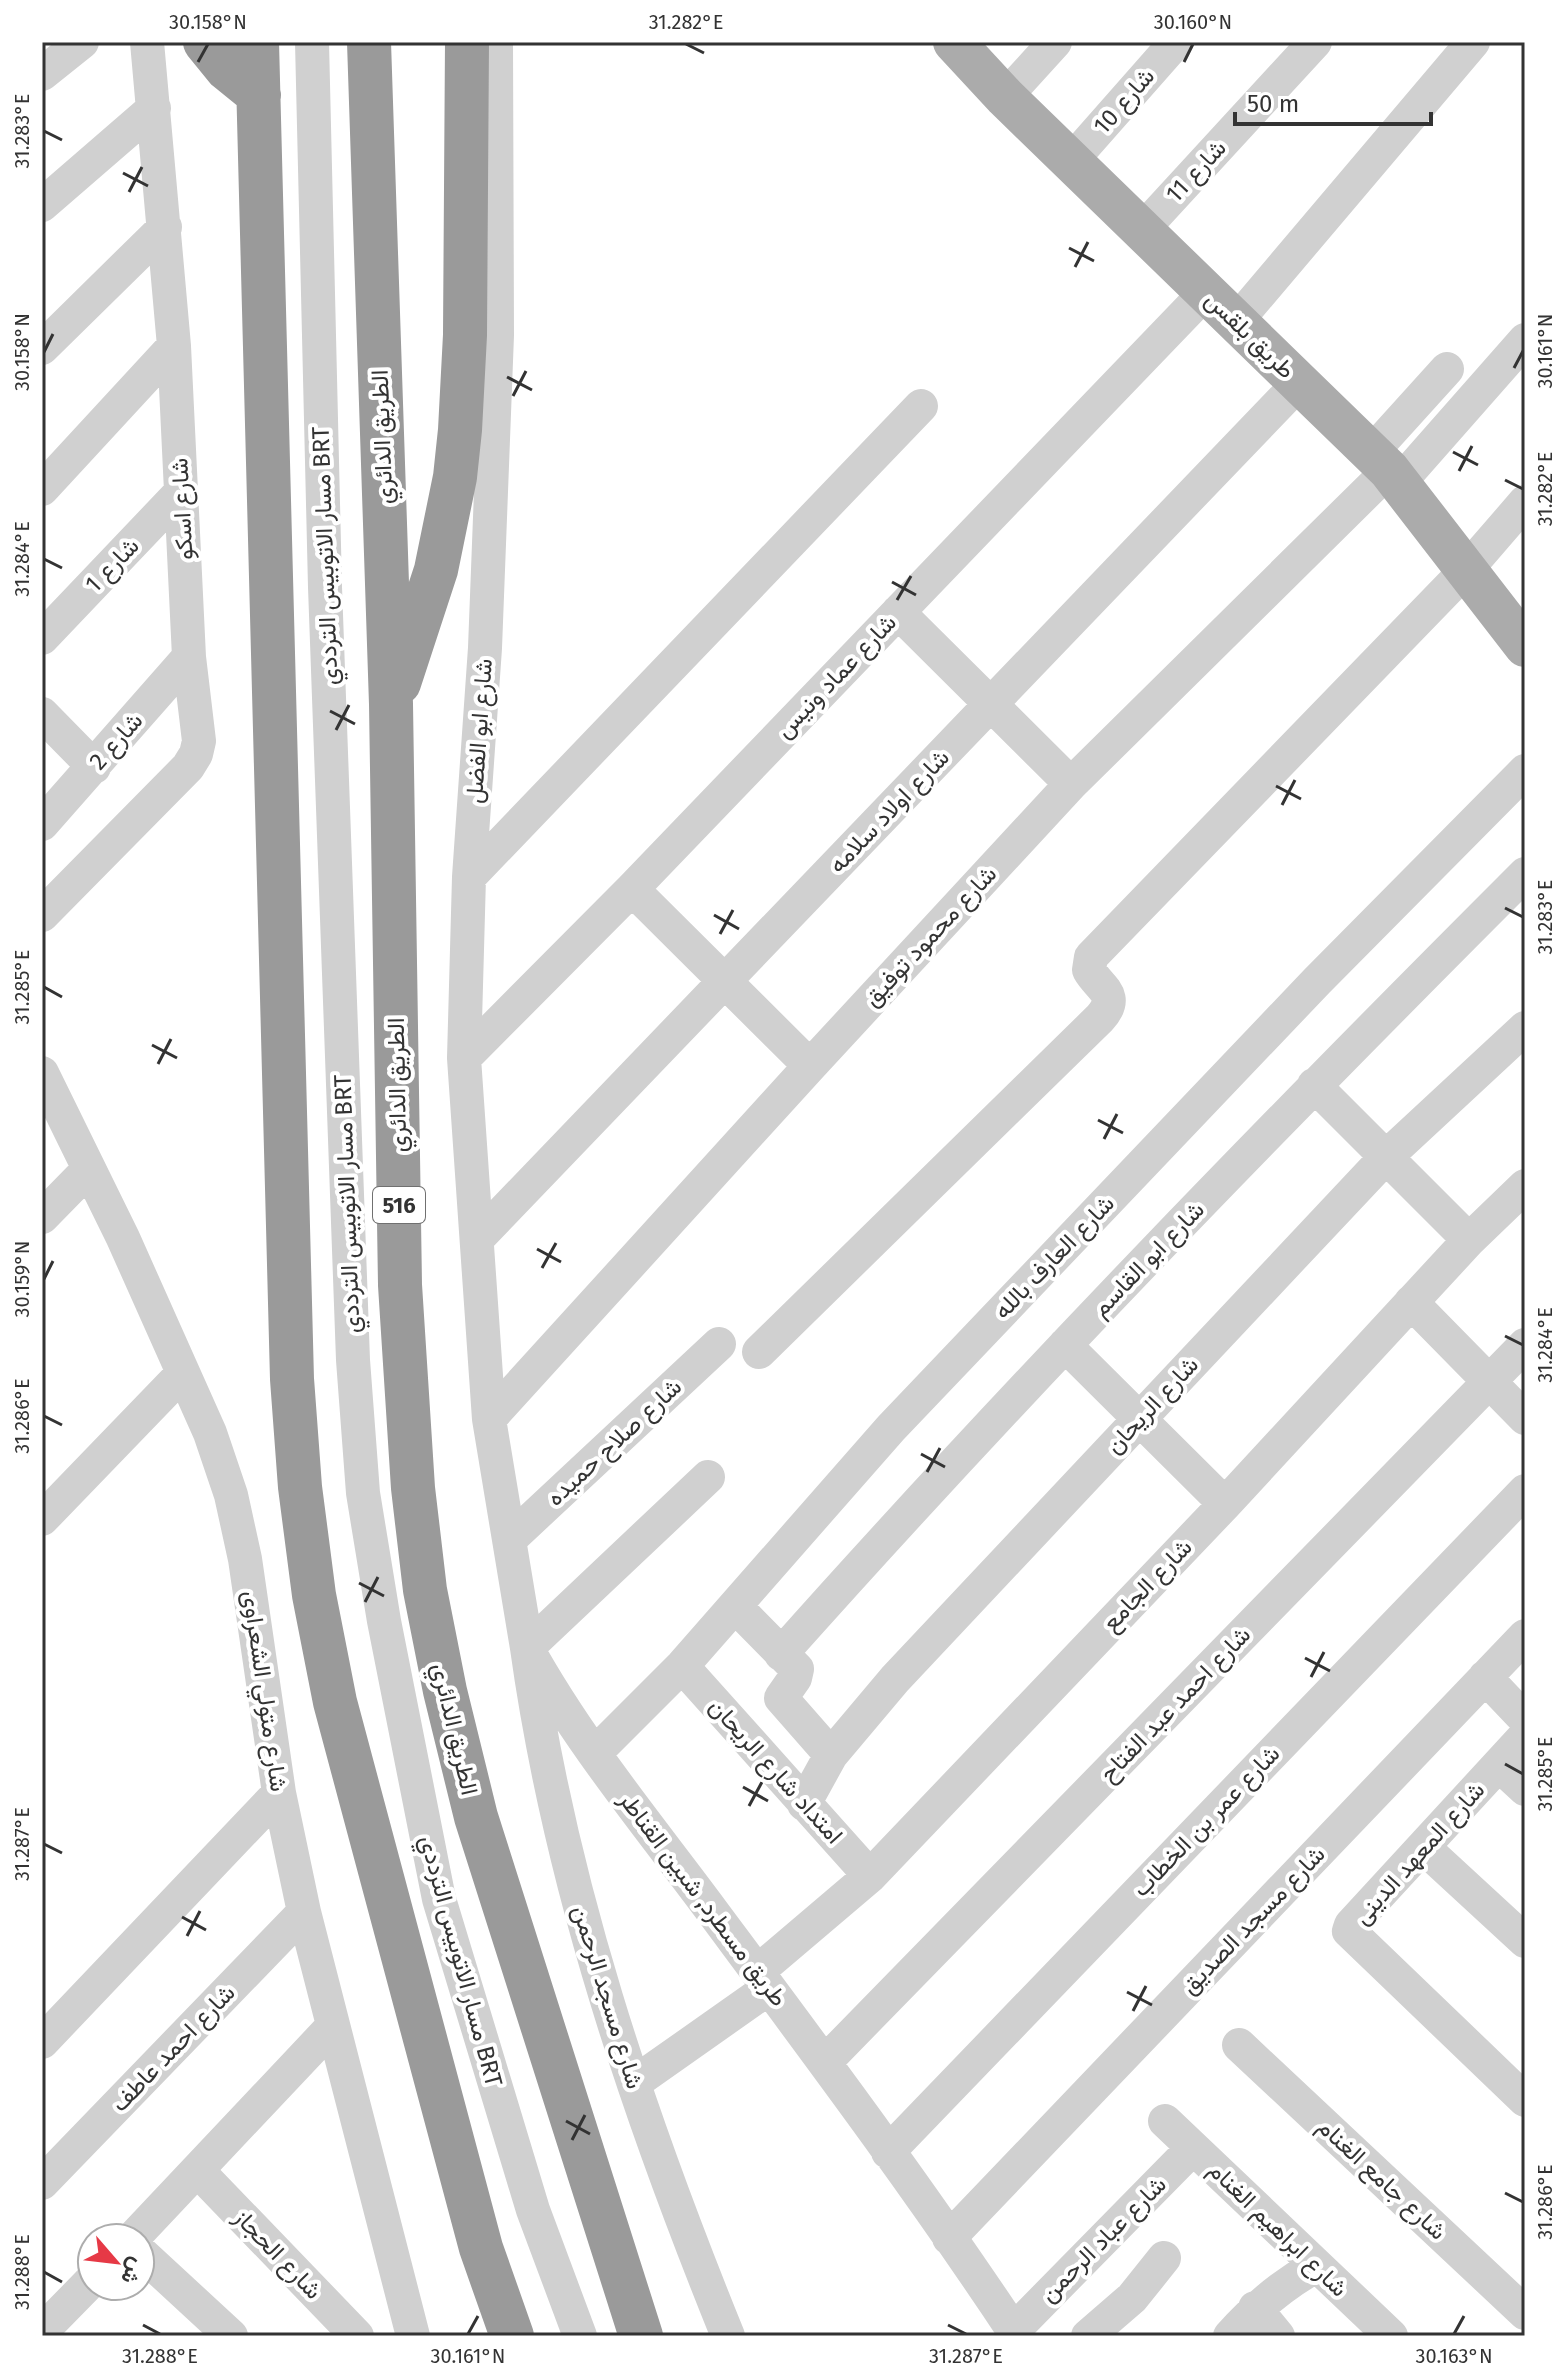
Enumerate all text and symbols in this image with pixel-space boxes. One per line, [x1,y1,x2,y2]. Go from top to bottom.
text: 30.158°N [169,10,247,34]
text: 31.282°E [649,10,723,34]
text: 30.160°N [1154,10,1232,34]
street label: شارع 10 [1088,62,1162,141]
scale bar [1235,76,1431,126]
text: 50 m [1247,90,1299,118]
text: 31.283°E [10,94,34,169]
street label: شارع 11 [1160,134,1233,209]
street label: طريق بلقس [1199,285,1301,385]
text: 30.158°N [10,313,34,391]
text: 30.161°N [1533,313,1557,389]
street label: الطريق الدائري [366,369,403,505]
street label: مسار الاتوبيس الترددي BRT [306,425,349,686]
text: 31.282°E [1533,452,1557,526]
street label: شارع اسكو [165,457,201,561]
text: 31.284°E [10,521,34,597]
street label: شارع 1 [79,532,146,600]
street label: شارع عماد ونيس [770,608,903,745]
street label: شارع ابو الفضل [460,657,500,805]
street label: شارع 2 [84,707,150,777]
street label: شارع اولاد سلامه [823,743,956,880]
street label: شارع محمود توفيق [858,860,1004,1014]
text: 31.283°E [1533,880,1557,955]
text: 31.285°E [10,950,34,1024]
street label: الطريق الدائري [382,1017,417,1153]
street label: مسار الاتوبيس الترددي BRT [328,1073,371,1334]
road number: 516 [373,1187,425,1223]
street label: شارع العارف بالله [988,1189,1122,1326]
street label: شارع ابو القاسم [1086,1196,1211,1324]
text: 30.159°N [10,1241,34,1317]
text: 31.284°E [1533,1307,1557,1383]
street label: شارع الريحان [1100,1351,1206,1461]
street label: شارع صلاح حميده [541,1372,689,1513]
text: 31.286°E [10,1378,34,1454]
street label: شارع الجامع [1096,1533,1200,1639]
street label: شارع متولي الشعراوى [232,1589,293,1794]
street label: شارع احمد عبد الفتاح [1094,1621,1258,1789]
street label: الطريق الدائري [421,1660,484,1799]
street label: امتداد شارع الريحان [702,1693,849,1851]
text: 31.285°E [1533,1737,1557,1811]
street label: شارع عمر بن الخطاب [1127,1739,1287,1904]
street label: شارع المعهد الدينى [1348,1776,1492,1931]
street label: طريق مسطرد, شبين القناطر [612,1785,793,2013]
text: 31.287°E [10,1807,34,1881]
street label: مسار الاتوبيس الترددي BRT [409,1832,508,2091]
street label: شارع مسجد الصديق [1175,1840,1332,2001]
street label: شارع مسجد الرحمن [565,1902,649,2093]
street label: شارع احمد عاطف [105,1979,242,2119]
street label: شارع جامع الغنام [1310,2112,1452,2248]
street label: شارع ابراهيم الغنام [1201,2156,1353,2304]
text: 31.286°E [1533,2164,1557,2240]
street label: شارع عباد الرحمن [1034,2170,1173,2309]
street label: شارع الحجاز [226,2202,328,2306]
north arrow [76,2222,156,2302]
text: 31.288°E [10,2234,34,2310]
text: ش [115,2253,151,2289]
text: 31.288°E [122,2344,198,2368]
text: 30.161°N [430,2344,506,2368]
text: 31.287°E [929,2344,1003,2368]
text: 30.163°N [1415,2344,1493,2368]

